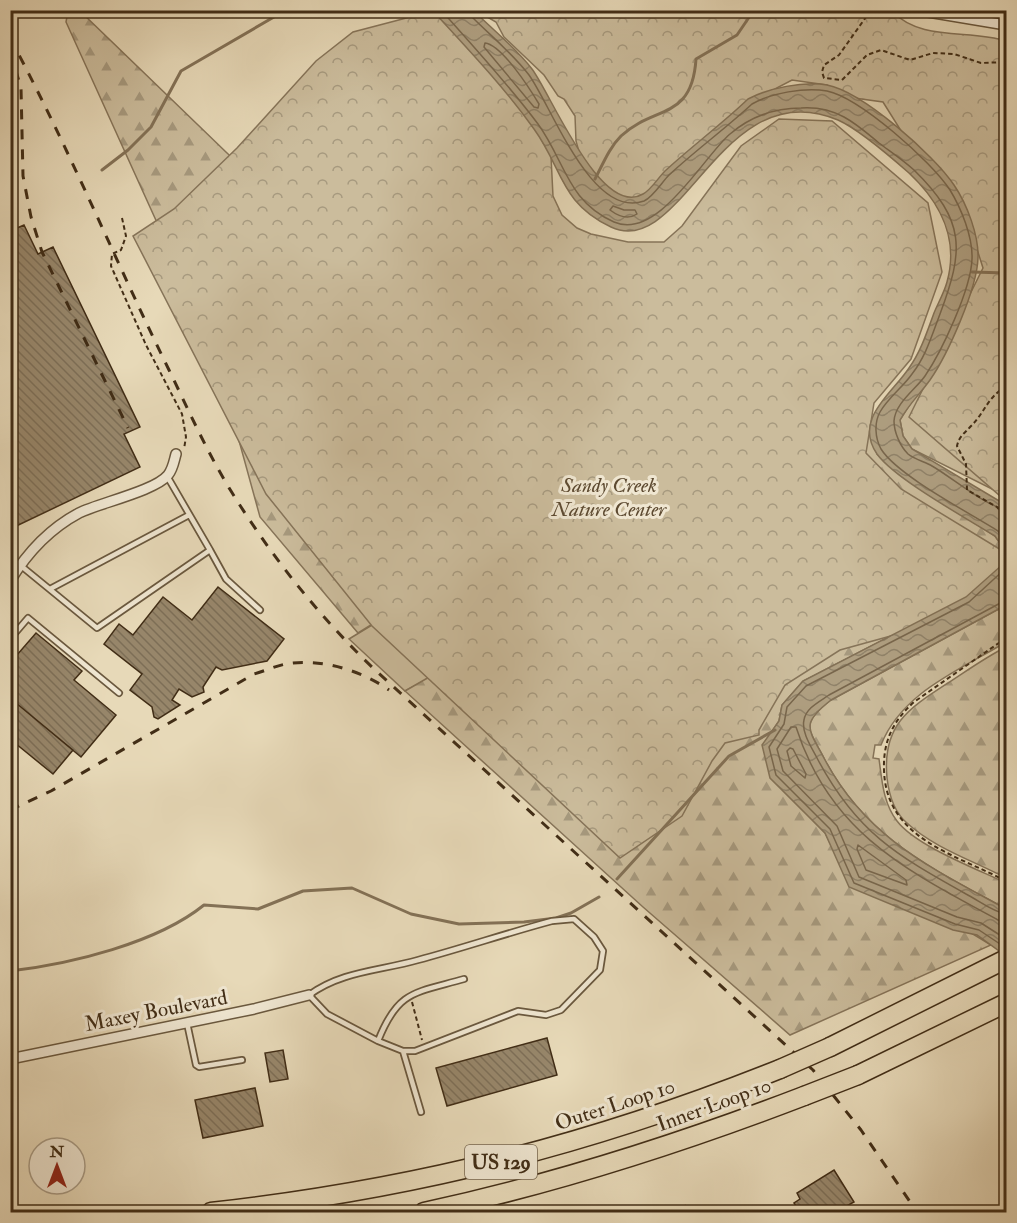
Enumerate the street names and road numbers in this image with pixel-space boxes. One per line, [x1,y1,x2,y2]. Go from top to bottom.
street label: Maxey Boulevard [82,984,230,1038]
street label: Inner Loop 10 [653,1072,775,1138]
street label: Outer Loop 10 [552,1073,678,1137]
road number: US 129 [465,1145,537,1179]

